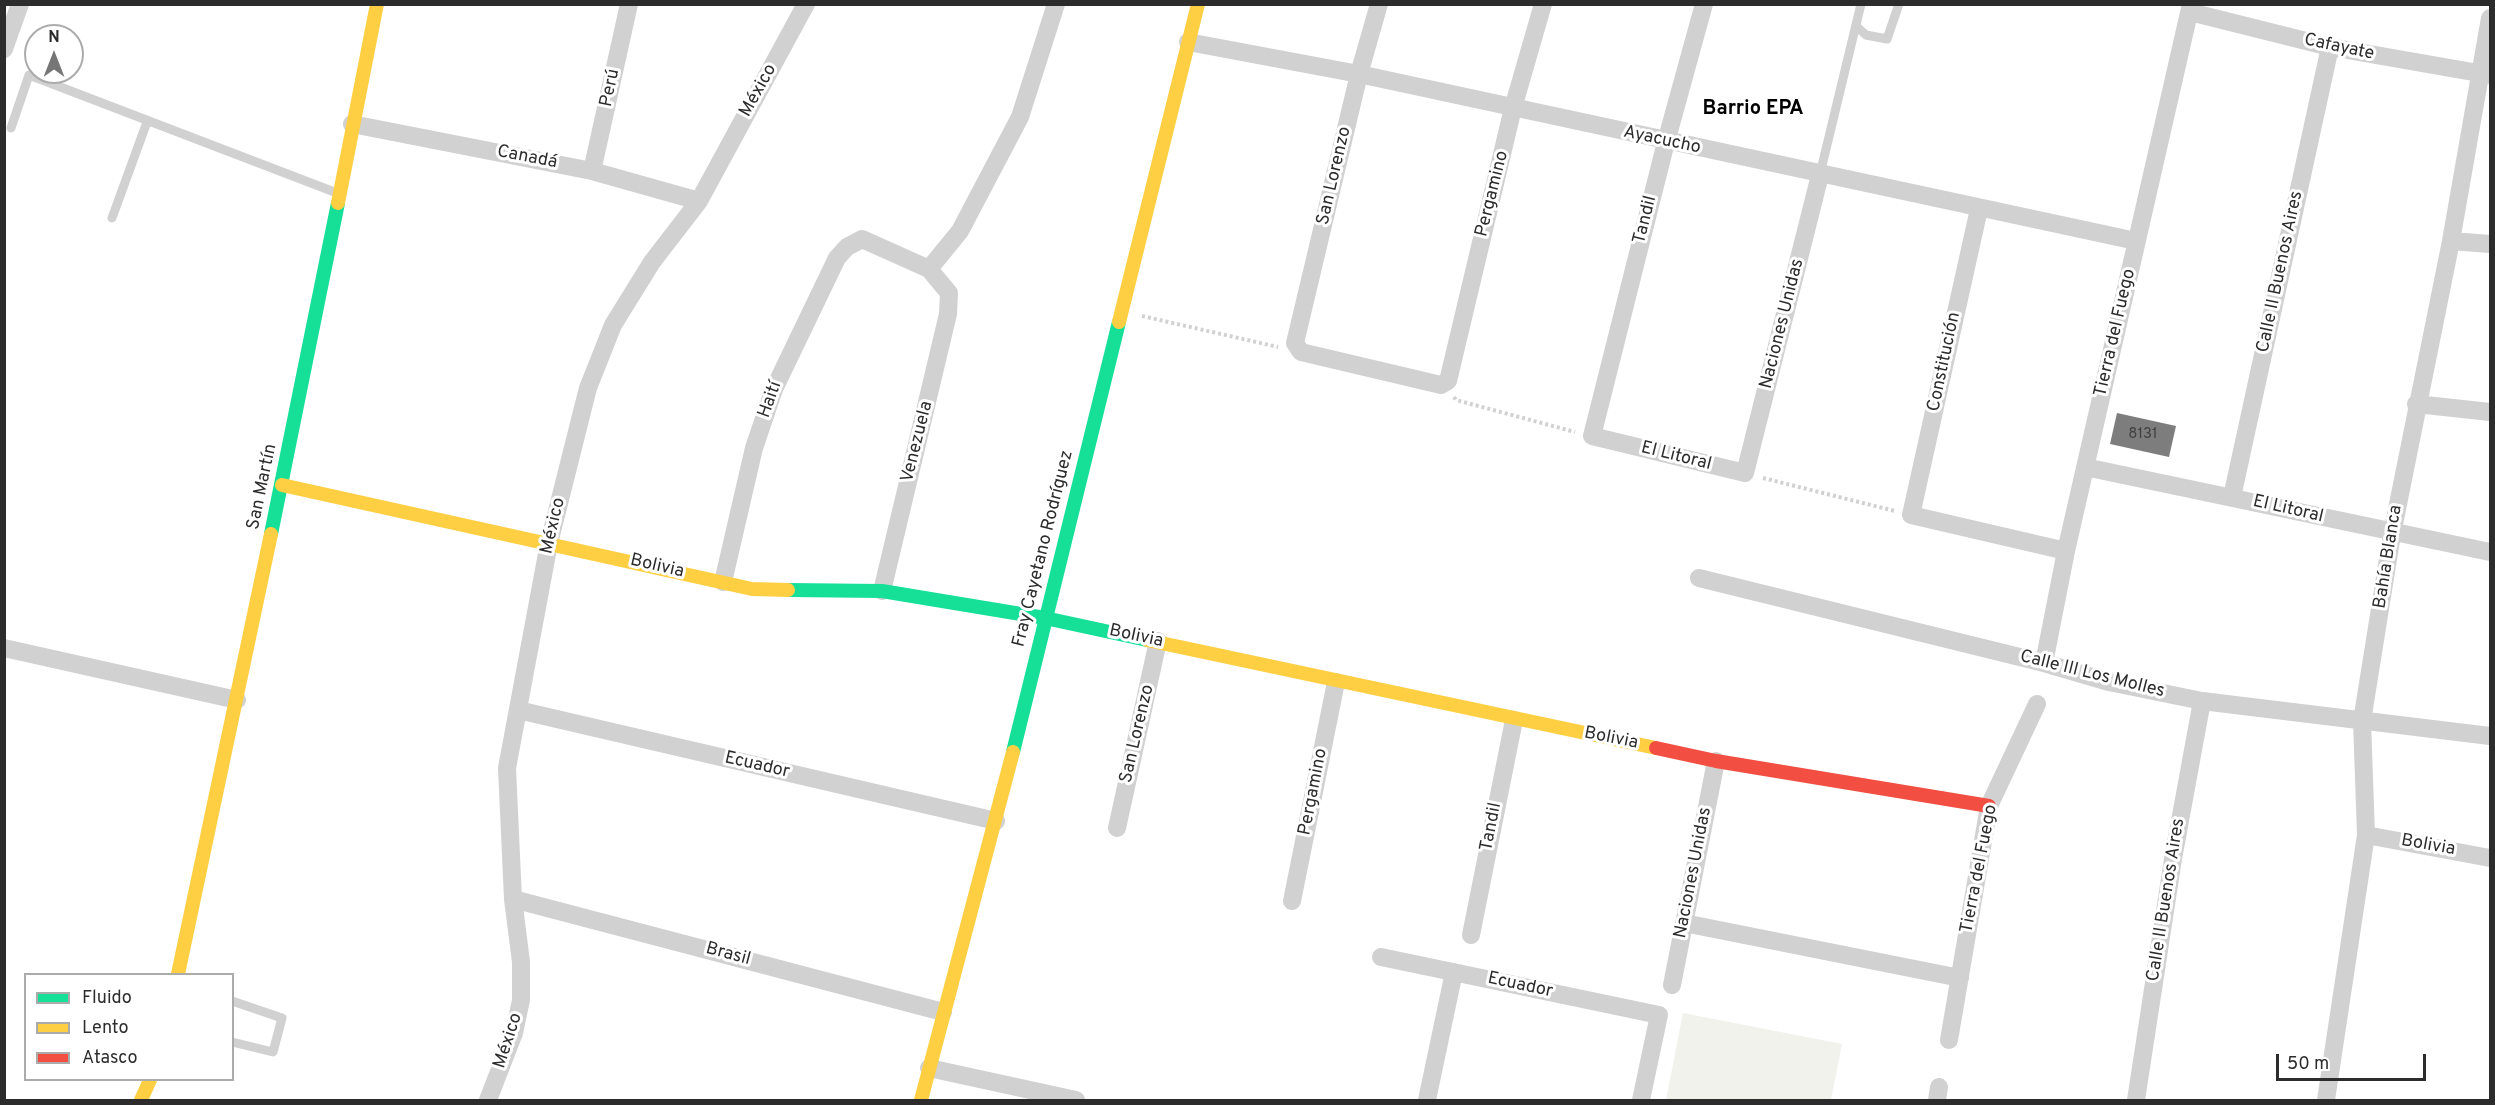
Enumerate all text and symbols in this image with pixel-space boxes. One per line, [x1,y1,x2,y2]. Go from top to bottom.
north arrow [24,24,84,84]
text: N [48,28,60,48]
street label: Cafayate [2302,30,2376,66]
street label: México [736,61,782,121]
street label: Perú [596,67,626,109]
district label: Barrio EPA [1702,98,1804,122]
street label: Ayacucho [1621,122,1703,160]
street label: San Lorenzo [1313,125,1357,227]
street label: Canadá [495,142,559,174]
street label: Pergamino [1472,149,1514,239]
street label: Calle II Buenos Aires [2253,189,2309,355]
street label: Tandil [1630,194,1662,246]
street label: Naciones Unidas [1756,257,1810,391]
street label: Tierra del Fuego [2091,267,2141,399]
street label: Constitución [1924,310,1966,414]
street label: Haití [754,379,788,421]
street label: Venezuela [898,399,938,485]
house number: 8131 [2128,426,2158,444]
street label: El Litoral [1639,438,1713,476]
street label: San Martín [243,442,283,532]
street label: Fray Cayetano Rodríguez [1009,448,1079,650]
street label: El Litoral [2251,491,2325,529]
street label: México [537,496,571,556]
street label: Bahía Blanca [2370,504,2408,610]
street label: Bolivia [628,550,686,584]
street label: Bolivia [1107,621,1165,653]
street label: Calle III Los Molles [2017,647,2167,703]
street label: San Lorenzo [1116,683,1160,785]
street label: Bolivia [1582,723,1640,755]
street label: Pergamino [1295,747,1333,837]
street label: Ecuador [722,748,792,784]
street label: Tandil [1477,801,1507,853]
street label: Tierra del Fuego [1957,803,2003,935]
street label: Naciones Unidas [1671,806,1717,940]
street label: Calle II Buenos Aires [2143,817,2191,983]
street label: Bolivia [2399,831,2457,861]
street label: Brasil [703,939,753,971]
street label: Ecuador [1485,969,1555,1003]
legend [24,973,234,1081]
text: Fluido [82,987,132,1010]
street label: México [490,1010,528,1072]
text: Lento [82,1017,128,1040]
scale bar [2279,1042,2429,1080]
text: Atasco [82,1047,138,1070]
text: 50 m [2287,1053,2329,1076]

